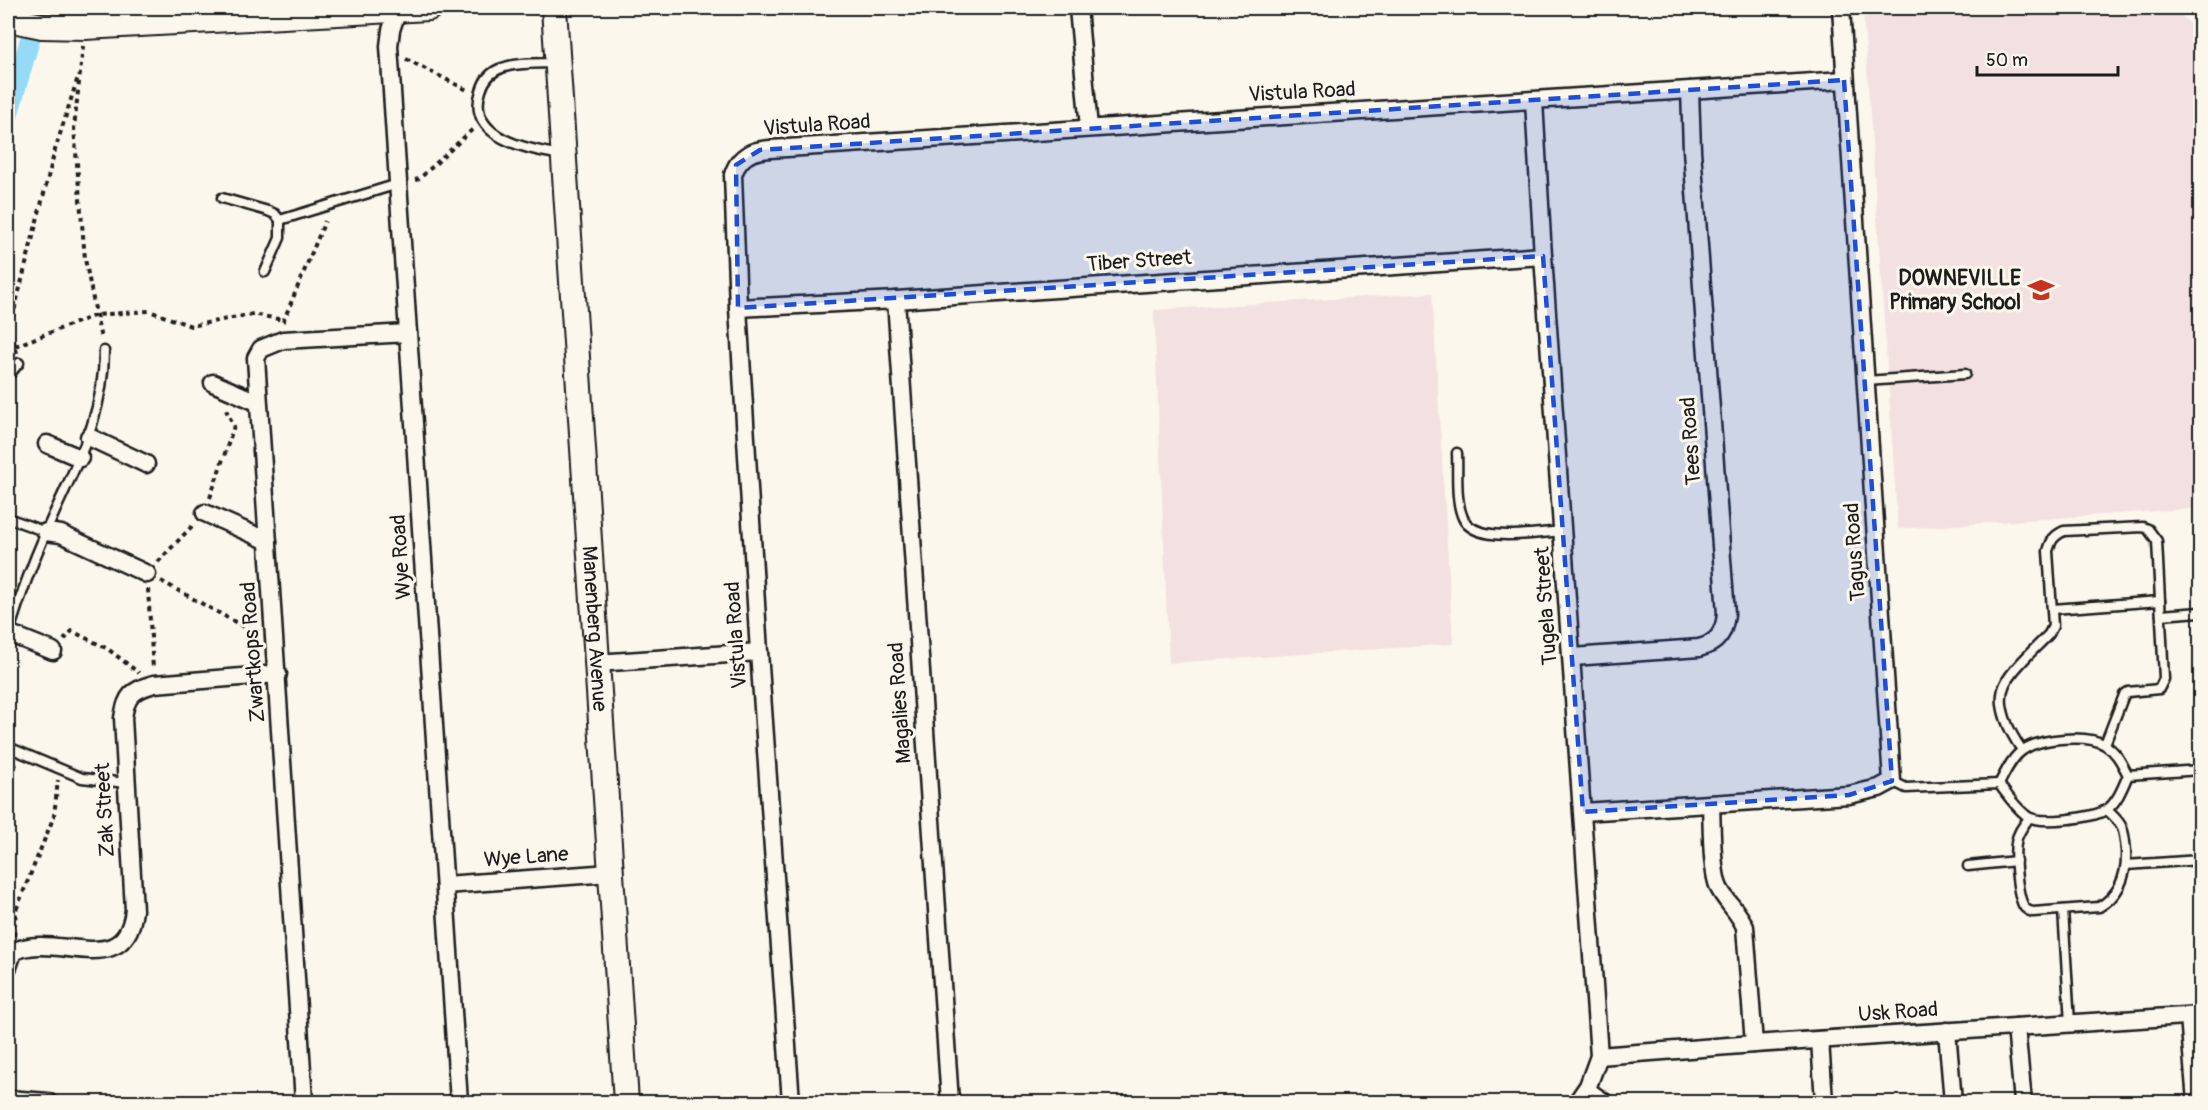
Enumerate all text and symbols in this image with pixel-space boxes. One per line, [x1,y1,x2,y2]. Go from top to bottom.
scale bar [1977,39,2118,77]
text: 50 m [1986,49,2028,72]
street label: Vistula Road [1248,76,1356,108]
street label: Vistula Road [762,108,872,142]
street label: Tiber Street [1086,244,1193,278]
place label: DOWNEVILLE Primary School [1889,265,2021,316]
school or university icon: DOWNEVILLE Primary School [2026,275,2056,305]
street label: Tees Road [1674,396,1708,486]
street label: Tagus Road [1838,502,1872,602]
street label: Wye Road [385,514,417,600]
street label: Manenberg Avenue [576,545,614,713]
street label: Tugela Street [1528,545,1564,666]
street label: Vistula Road [719,580,753,690]
street label: Zwartkops Road [235,581,271,723]
street label: Magalies Road [882,641,918,765]
street label: Zak Street [89,762,121,858]
street label: Wye Lane [483,841,570,873]
street label: Usk Road [1857,996,1939,1028]

